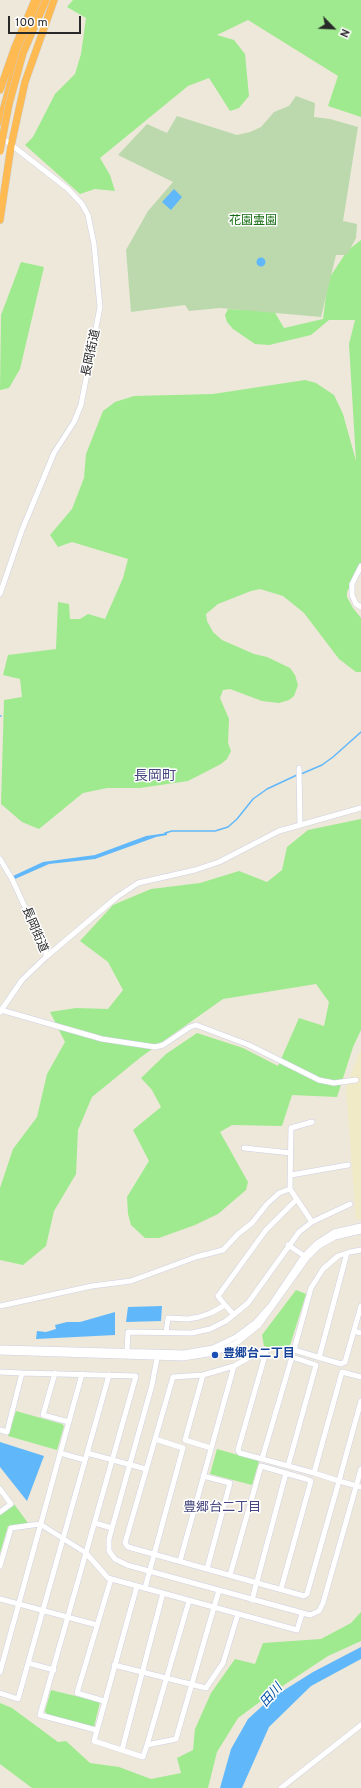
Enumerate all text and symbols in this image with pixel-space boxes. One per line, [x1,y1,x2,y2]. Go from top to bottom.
scale bar [10,8,83,34]
north arrow [313,8,353,48]
text: 100 m [15,15,48,31]
text: N [336,26,352,39]
park label: 花園霊園 [229,215,277,229]
street label: 長岡街道 [80,328,104,378]
district label: 長岡町 [134,769,176,785]
street label: 長岡街道 [18,905,50,955]
place label: 豊郷台二丁目 [223,1348,295,1362]
marker: 豊郷台二丁目 [210,1350,220,1360]
district label: 豊郷台二丁目 [183,1500,261,1516]
water label: 田川 [258,1681,286,1711]

